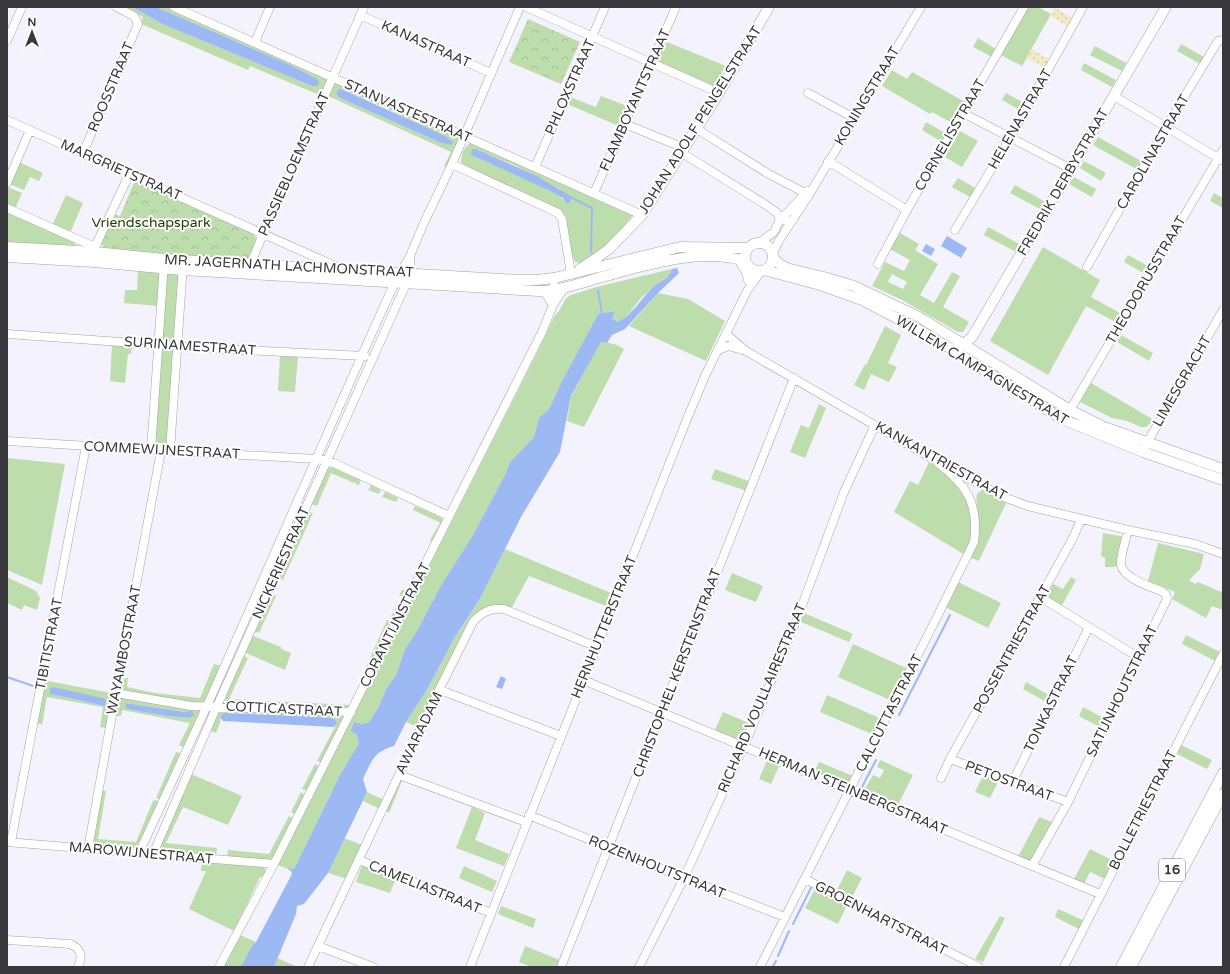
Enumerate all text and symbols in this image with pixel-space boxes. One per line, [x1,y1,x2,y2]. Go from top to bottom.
north arrow [12,12,52,52]
text: N [28,16,36,29]
street label: KANASTRAAT [379,17,474,71]
street label: JOHAN ADOLF PENGELSTRAAT [635,23,765,217]
street label: FLAMBOYANTSTRAAT [596,26,674,174]
street label: PHLOXSTRAAT [541,36,599,138]
street label: ROOSSTRAAT [84,39,138,135]
street label: KONINGSTRAAT [831,43,903,148]
street label: HELENASTRAAT [984,65,1056,172]
street label: STANVASTESTRAAT [342,75,475,147]
street label: CORNELISSTRAAT [911,76,989,194]
street label: PASSIEBLOEMSTRAAT [255,89,334,239]
street label: CAROLINASTRAAT [1113,91,1193,213]
street label: FREDRIK DERBYSTRAAT [1014,105,1112,259]
street label: MARGRIETSTRAAT [58,136,185,205]
street label: THEODORUSSTRAAT [1102,212,1190,347]
park label: Vriendschapspark [91,214,211,231]
street label: MR. JAGERNATH LACHMONSTRAAT [164,251,415,281]
street label: WILLEM CAMPAGNESTRAAT [892,312,1072,429]
street label: LIMESGRACHT [1149,332,1215,430]
street label: SURINAMESTRAAT [123,333,257,359]
street label: KANKANTRIESTRAAT [872,418,1010,505]
street label: COMMEWIJNESTRAAT [83,437,241,463]
street label: NICKERIESTRAAT [249,504,314,622]
street label: HERNHUTTERSTRAAT [568,553,641,701]
street label: CORANTIJNSTRAAT [356,559,434,690]
street label: CHRISTOPHEL KERSTENSTRAAT [629,566,725,780]
street label: POSSENTRIESTRAAT [970,581,1055,716]
street label: WAYAMBOSTRAAT [103,583,145,716]
street label: TIBITISTRAAT [32,596,66,692]
street label: RICHARD VOULLAIRESTRAAT [714,600,810,795]
street label: SATIJNHOUTSTRAAT [1083,622,1161,760]
street label: CALCUTTASTRAAT [852,651,926,775]
street label: TONKASTRAAT [1020,653,1082,755]
street label: AWARADAM [392,689,446,777]
street label: COTTICASTRAAT [225,697,343,721]
street label: HERMAN STEINBERGSTRAAT [756,743,950,839]
street label: BOLLETRIESTRAAT [1105,747,1181,873]
street label: PETOSTRAAT [963,757,1056,805]
street label: ROZENHOUTSTRAAT [586,832,728,902]
street label: MAROWIJNESTRAAT [68,838,214,868]
street label: CAMELIASTRAAT [366,857,484,918]
road number: 16 [1159,859,1185,881]
street label: GROENHARTSTRAAT [812,877,951,959]

